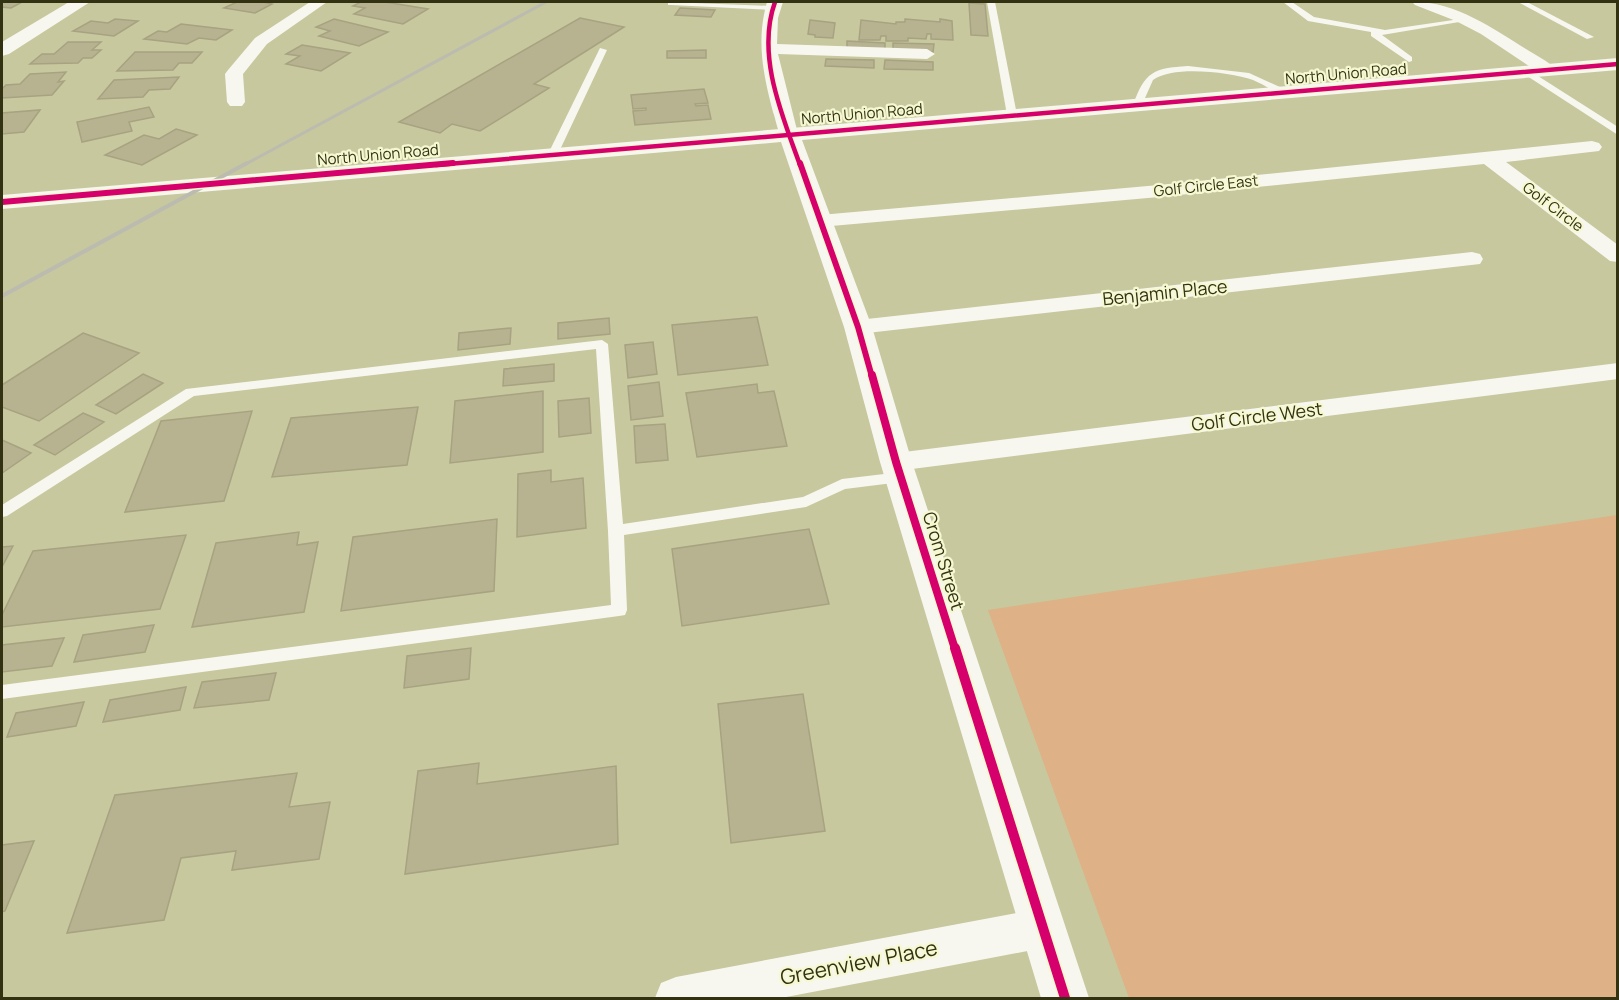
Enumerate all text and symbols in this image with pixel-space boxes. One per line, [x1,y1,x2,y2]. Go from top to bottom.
street label: North Union Road [1284,58,1408,89]
street label: North Union Road [800,98,924,129]
street label: North Union Road [316,139,440,170]
street label: Golf Circle East [1153,170,1259,201]
street label: Golf Circle [1519,177,1588,237]
street label: Benjamin Place [1101,274,1229,311]
street label: Golf Circle West [1190,396,1324,436]
street label: Crom Street [918,509,970,613]
street label: Greenview Place [778,933,940,991]

